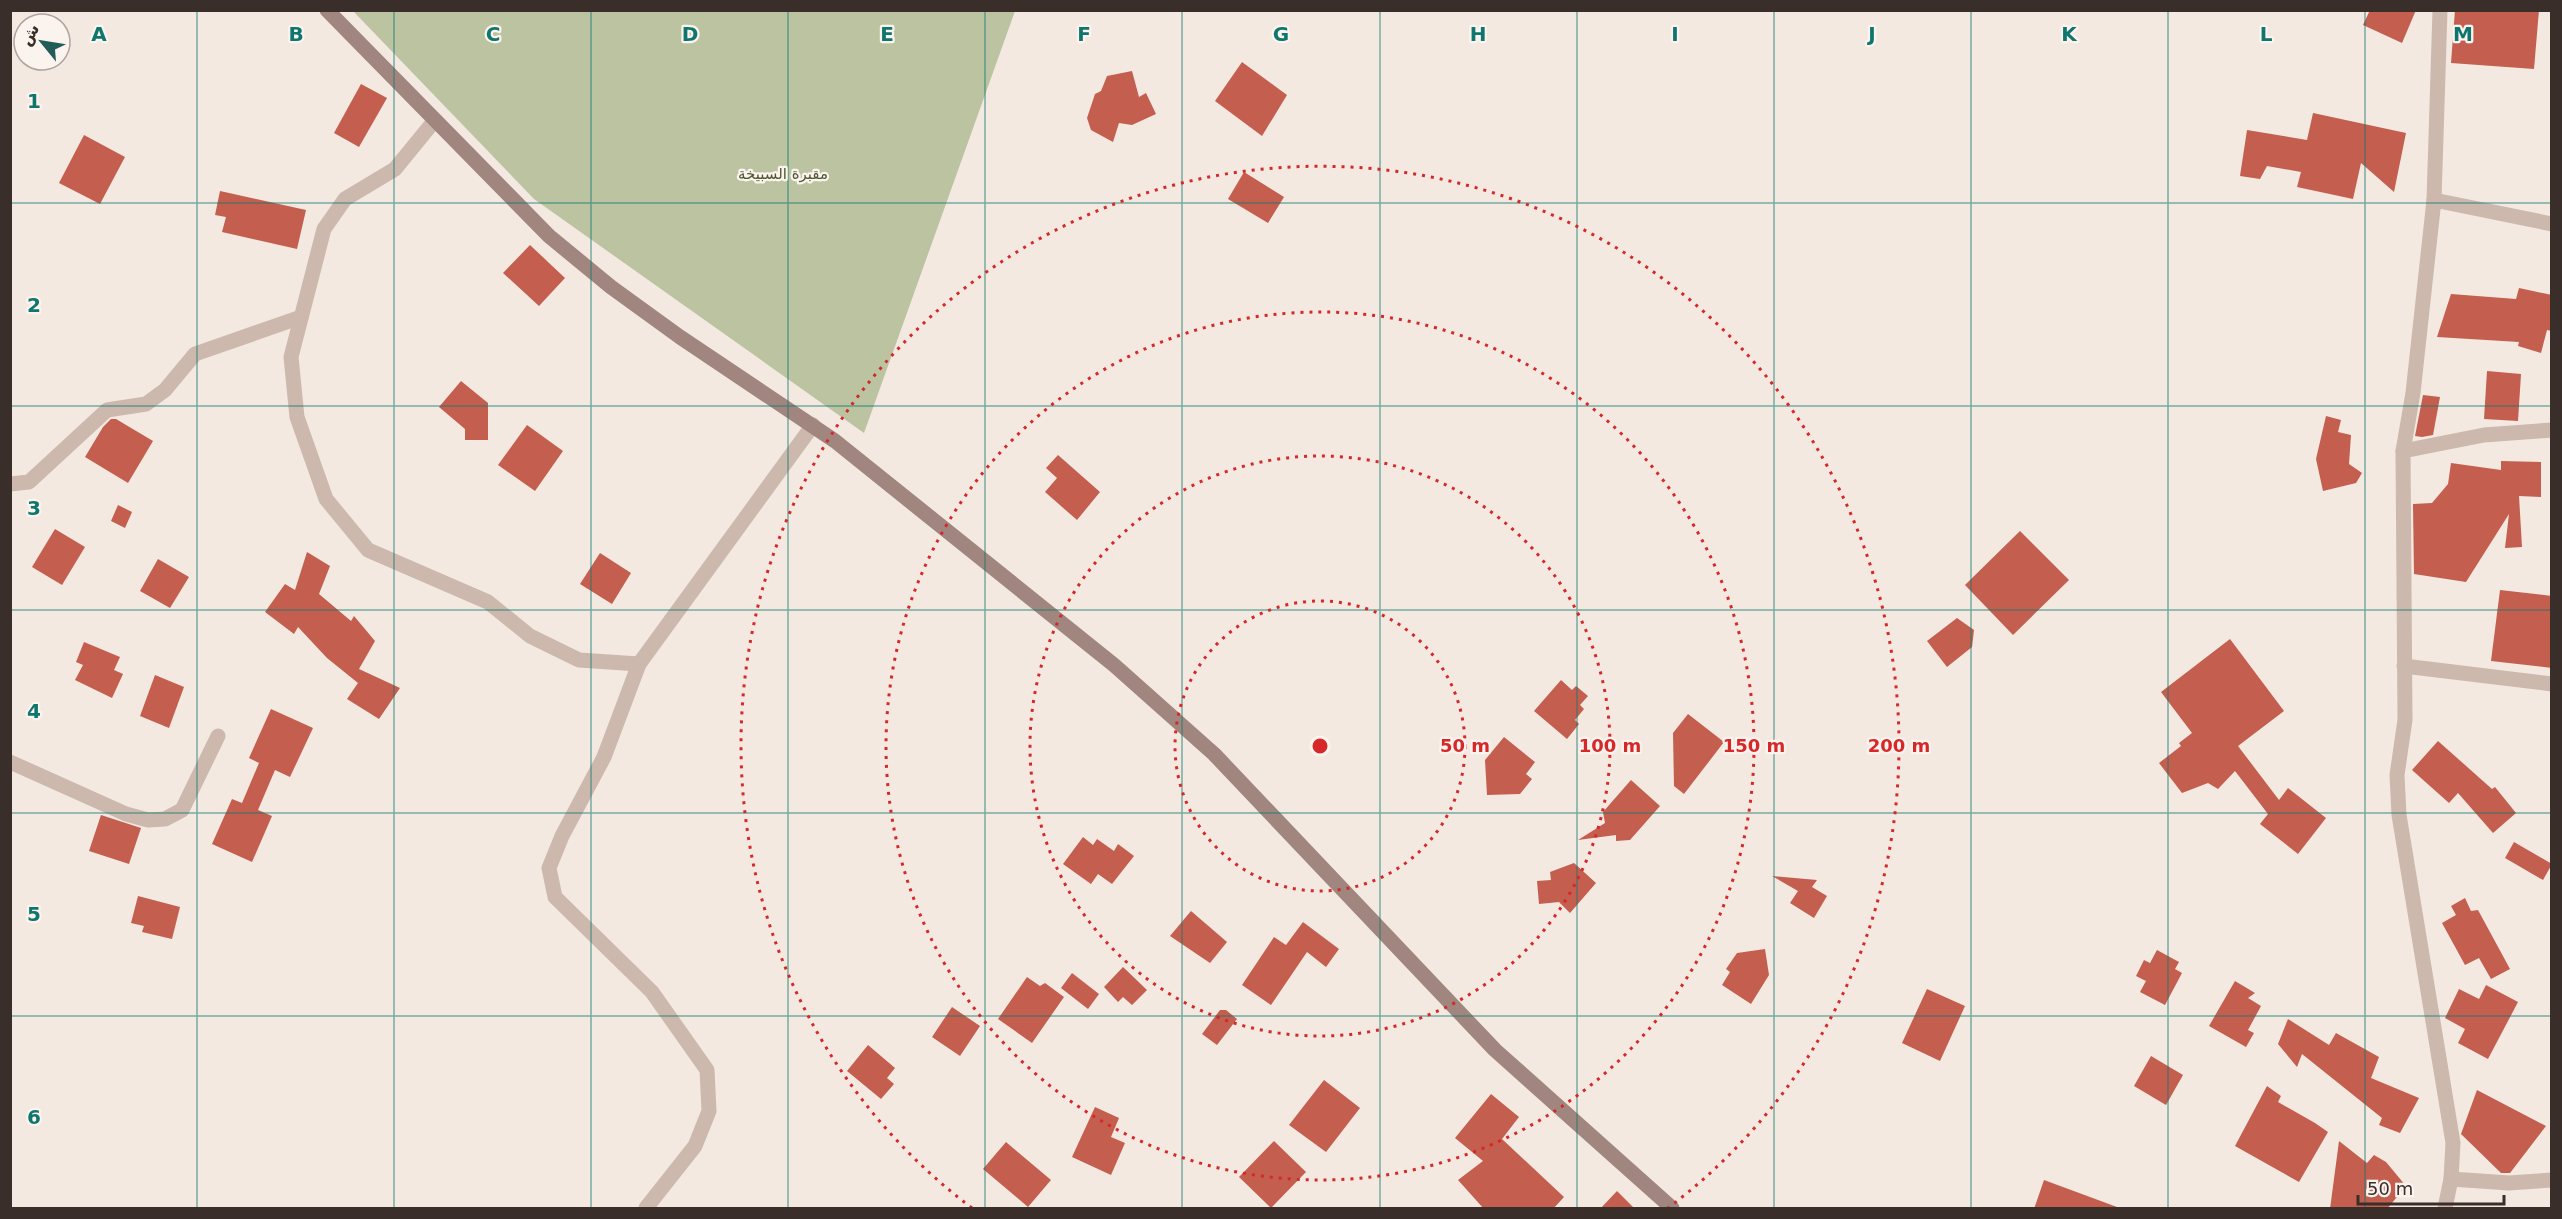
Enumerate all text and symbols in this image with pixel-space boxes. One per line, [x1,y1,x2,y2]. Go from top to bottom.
north arrow [12,12,72,72]
text: ش [16,20,43,49]
text: A [91,22,107,46]
text: B [288,22,304,46]
text: C [486,22,500,46]
text: D [682,22,698,46]
text: E [880,22,894,46]
text: F [1077,22,1091,46]
text: G [1273,22,1289,46]
text: H [1470,22,1486,46]
text: I [1671,22,1679,46]
text: J [1866,22,1876,46]
text: K [2061,22,2078,46]
text: L [2260,22,2273,46]
text: M [2453,22,2473,46]
text: 1 [27,89,41,113]
park label: مقبرة السبيخة [738,165,828,183]
text: 2 [27,293,41,317]
text: 3 [27,496,41,520]
text: 4 [27,699,41,723]
text: 50 m [1440,735,1490,756]
text: 100 m [1579,735,1641,756]
text: 150 m [1723,735,1785,756]
text: 200 m [1868,735,1930,756]
centre of rings [1310,736,1330,756]
text: 5 [27,902,41,926]
text: 6 [27,1105,41,1129]
scale bar [2358,1168,2504,1206]
text: 50 m [2367,1178,2413,1199]

